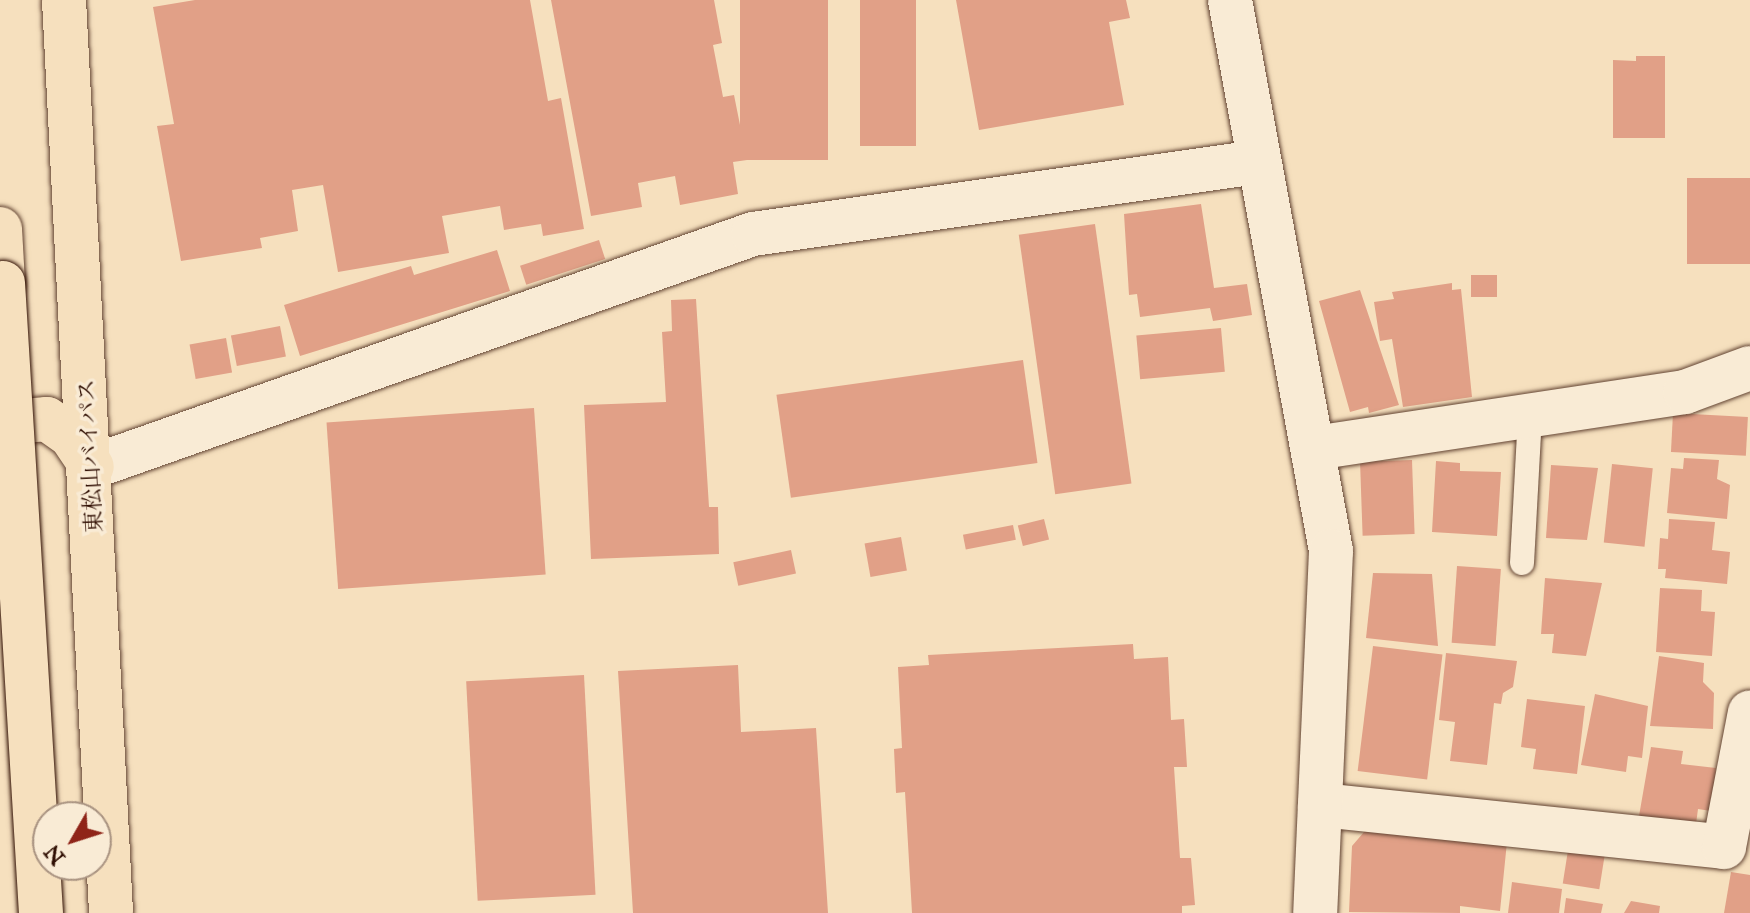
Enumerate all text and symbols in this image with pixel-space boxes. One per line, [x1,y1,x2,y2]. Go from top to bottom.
street label: 東松山バイパス [73,378,107,534]
north arrow [32,801,112,881]
text: N [38,839,71,871]

